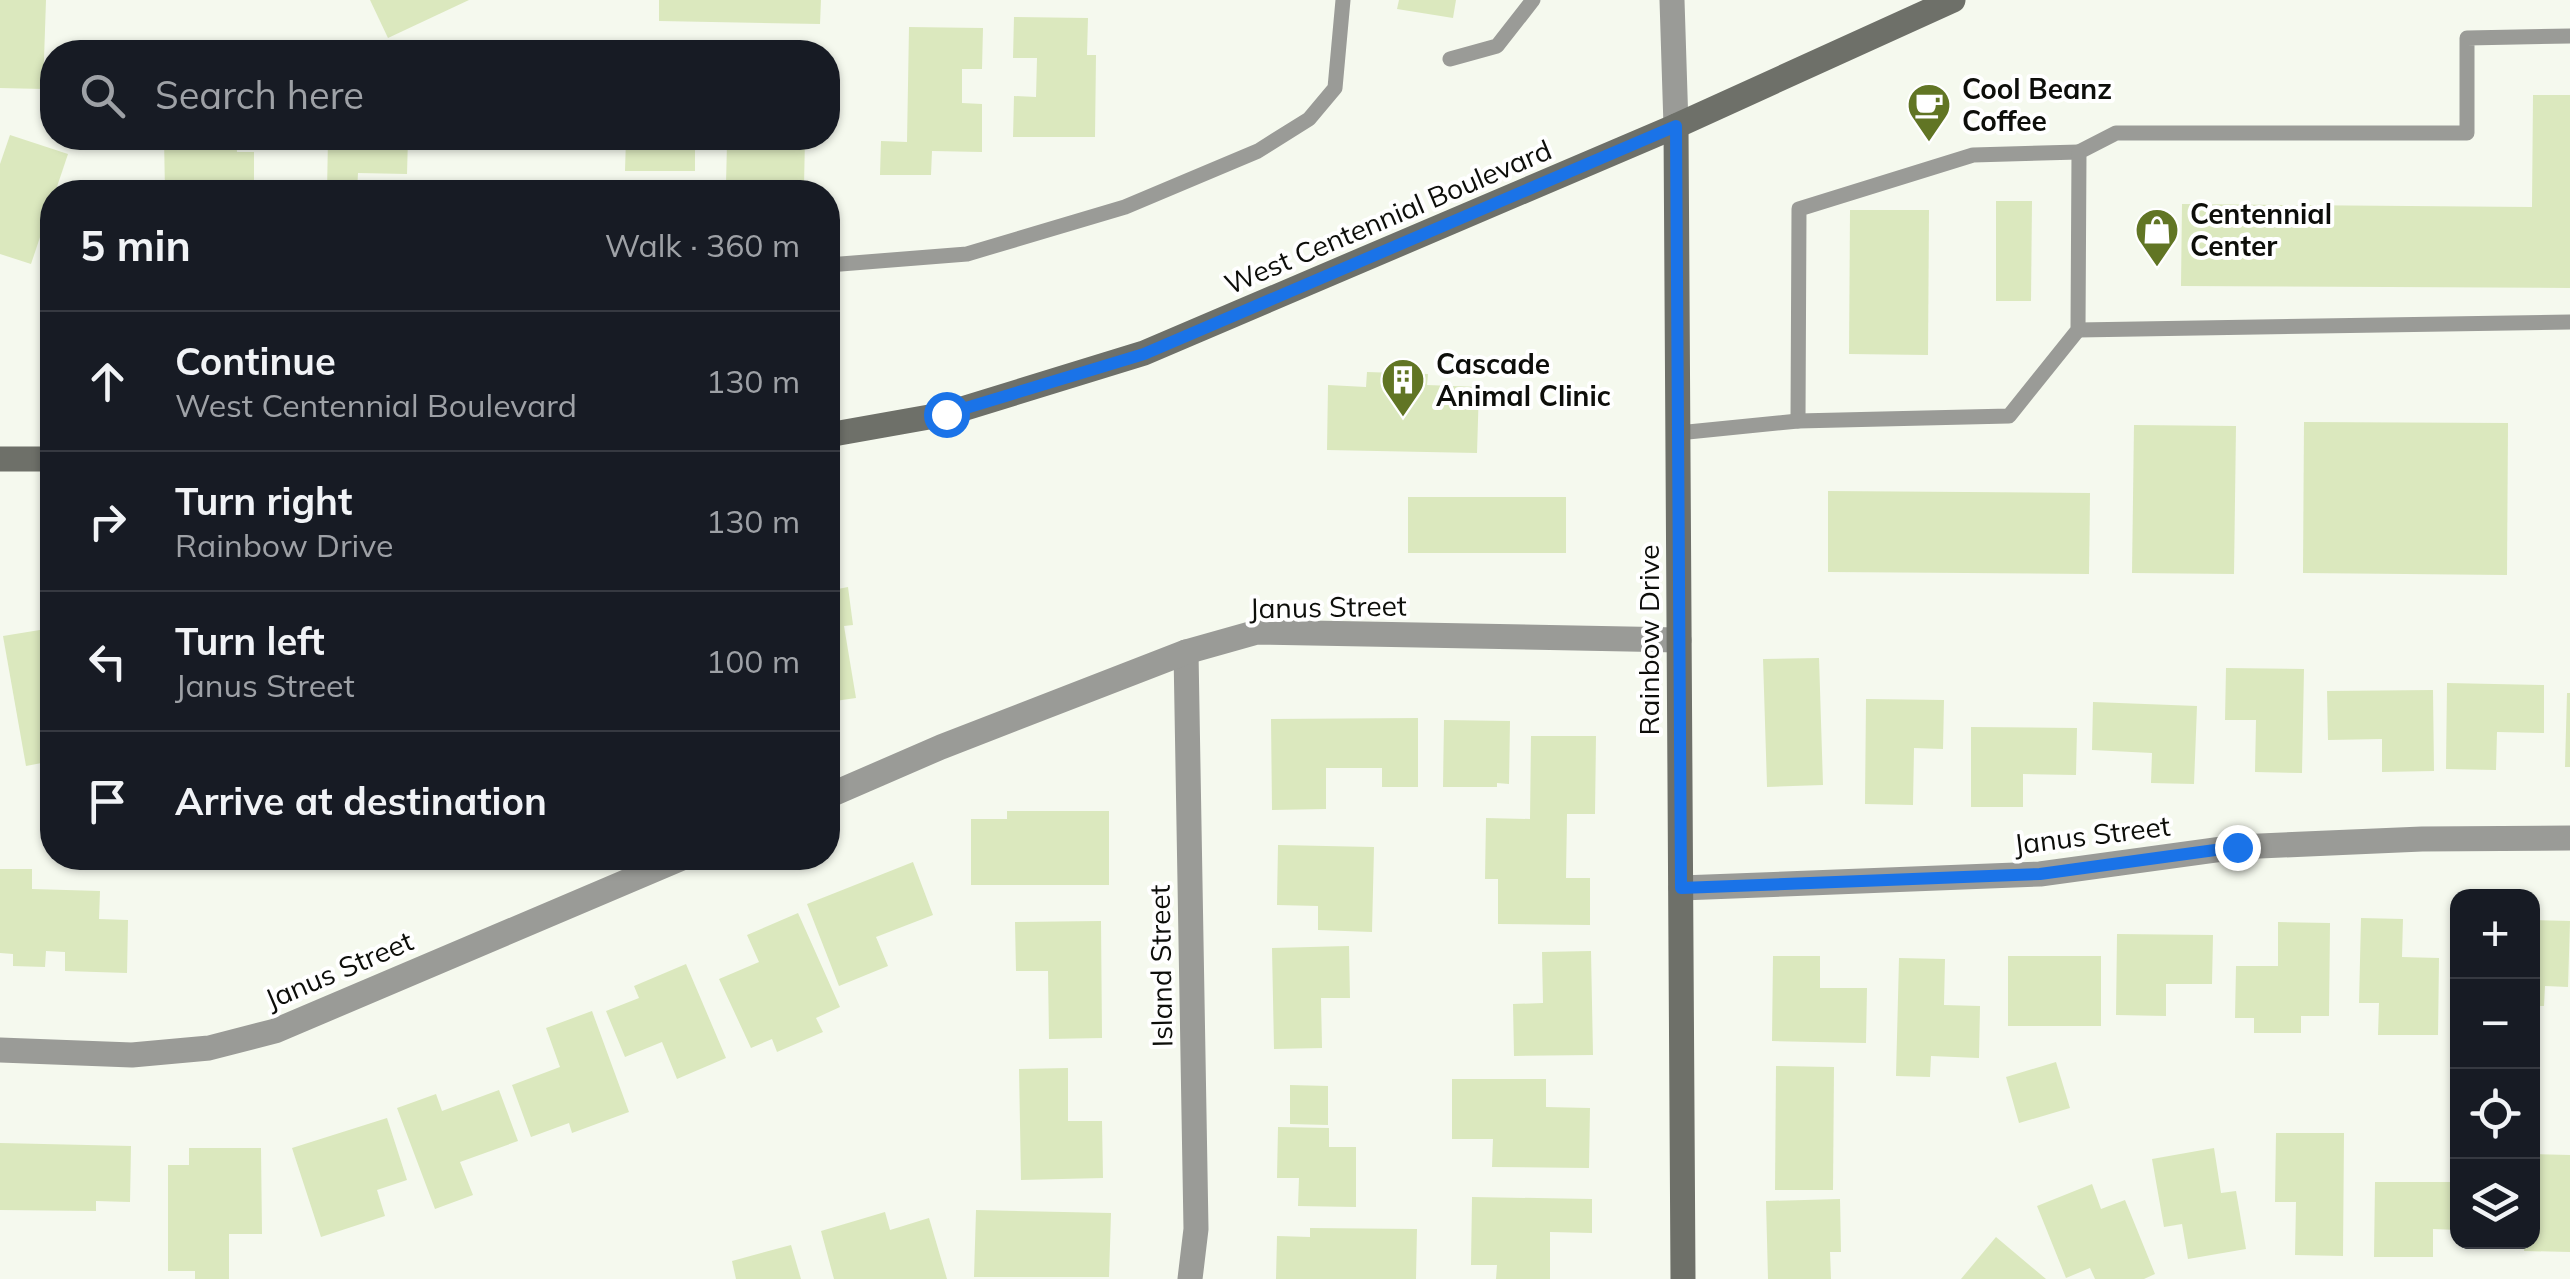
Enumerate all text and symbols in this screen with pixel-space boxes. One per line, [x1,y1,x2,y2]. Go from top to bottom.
search box [40,40,840,150]
icon: search [75,68,130,123]
text: Search here [155,71,364,119]
place label: Cool Beanz Coffee [1962,71,2112,138]
cafe icon: Cool Beanz Coffee [1906,82,1952,143]
street label: West Centennial Boulevard [1219,132,1556,301]
place label: Centennial Center [2190,196,2332,263]
shop icon: Centennial Center [2134,207,2180,268]
text: 5 min [80,219,191,272]
text: Walk · 360 m [605,225,800,265]
text: Continue [175,337,336,385]
place label: Cascade Animal Clinic [1436,346,1611,413]
icon: ahead [80,354,135,409]
building icon: Cascade Animal Clinic [1380,357,1426,418]
text: 130 m [706,361,800,401]
text: West Centennial Boulevard [175,385,577,425]
route start [924,392,970,438]
text: Turn right [175,477,352,525]
icon: right [80,494,135,549]
text: 130 m [706,501,800,541]
text: Rainbow Drive [175,525,393,565]
street label: Rainbow Drive [1631,544,1666,736]
street label: Janus Street [1249,588,1407,625]
text: Turn left [175,617,325,665]
icon: left [80,634,135,689]
text: 100 m [706,641,800,681]
text: Janus Street [175,665,355,705]
icon: arrive [80,774,135,829]
text: Arrive at destination [175,777,547,825]
street label: Janus Street [2012,808,2172,861]
route end [2215,825,2261,871]
street label: Island Street [1142,884,1179,1048]
map controls [2450,889,2540,1249]
button: + [2450,889,2540,979]
street label: Janus Street [260,923,418,1016]
button: − [2450,979,2540,1069]
button: locate [2450,1069,2540,1159]
button: layers [2450,1159,2540,1249]

